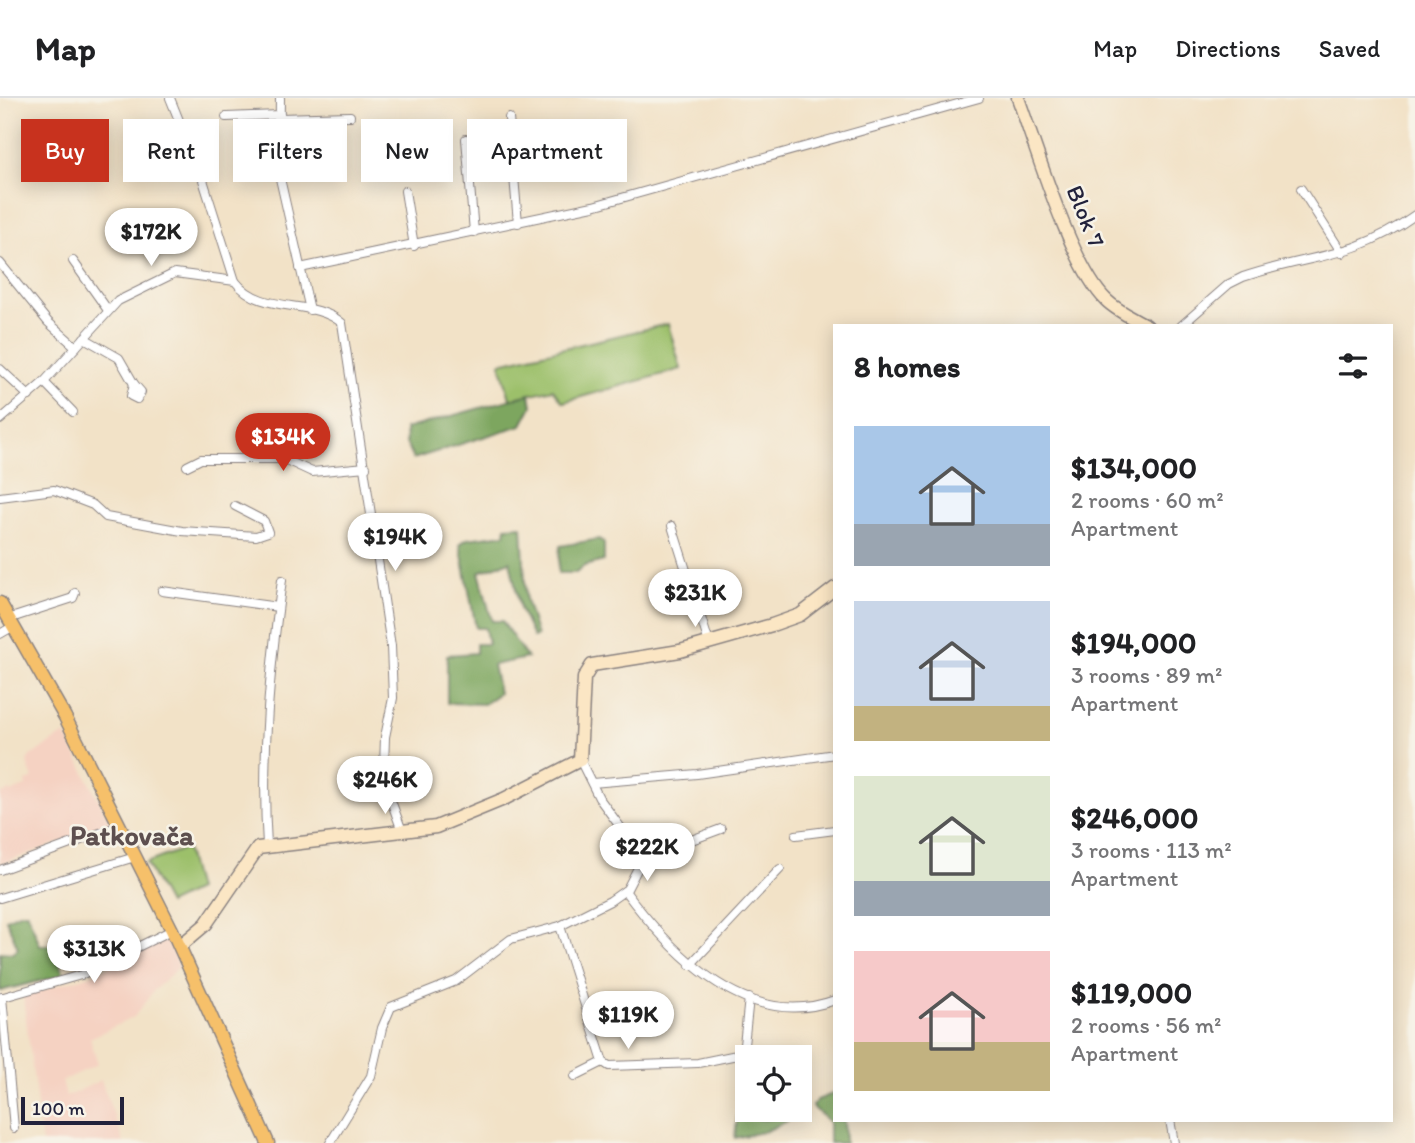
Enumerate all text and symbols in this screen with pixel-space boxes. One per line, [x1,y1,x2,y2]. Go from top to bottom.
text: Map [35,29,96,68]
text: Map [1093,34,1137,63]
text: Directions [1175,34,1281,63]
text: Saved [1319,34,1380,63]
chip: Buy [21,119,109,182]
chip: Rent [123,119,219,182]
chip: Filters [233,119,347,182]
chip: New [361,119,453,182]
chip: Apartment [467,119,627,182]
street label: Blok 7 [1061,181,1111,251]
pin: $172K [102,208,200,268]
text: $172K [121,217,181,245]
icon: filters [1334,347,1372,385]
text: 8 homes [854,348,961,385]
pin: $134K [234,414,332,473]
text: $134K [251,422,315,450]
text: $134,000 [1071,449,1197,486]
icon: home [910,454,994,538]
text: 2 rooms · 60 m² [1071,486,1224,514]
pin: $194K [346,514,444,573]
text: Apartment [1071,514,1178,542]
text: $194K [364,522,426,550]
pin: $231K [646,570,744,629]
text: $231K [664,578,726,606]
text: $194,000 [1071,624,1196,661]
icon: home [910,629,994,713]
text: 3 rooms · 89 m² [1071,661,1222,689]
text: Apartment [1071,689,1178,717]
pin: $246K [336,756,434,816]
text: $246K [353,765,417,793]
text: $246,000 [1071,799,1198,836]
icon: home [910,804,994,888]
district label: Patkovača [70,818,194,852]
pin: $222K [598,824,696,883]
text: $222K [616,832,678,860]
text: 3 rooms · 113 m² [1071,836,1232,864]
text: Apartment [1071,864,1178,892]
pin: $313K [45,926,143,985]
text: $313K [63,934,125,962]
text: $119,000 [1071,974,1192,1011]
icon: home [910,979,994,1063]
pin: $119K [579,992,677,1051]
text: $119K [598,1000,658,1028]
text: 2 rooms · 56 m² [1071,1011,1222,1039]
text: Apartment [1071,1039,1178,1067]
map controls [735,1045,812,1122]
button: locate [735,1045,812,1122]
scale bar [21,1094,124,1126]
text: 100 m [32,1097,84,1120]

